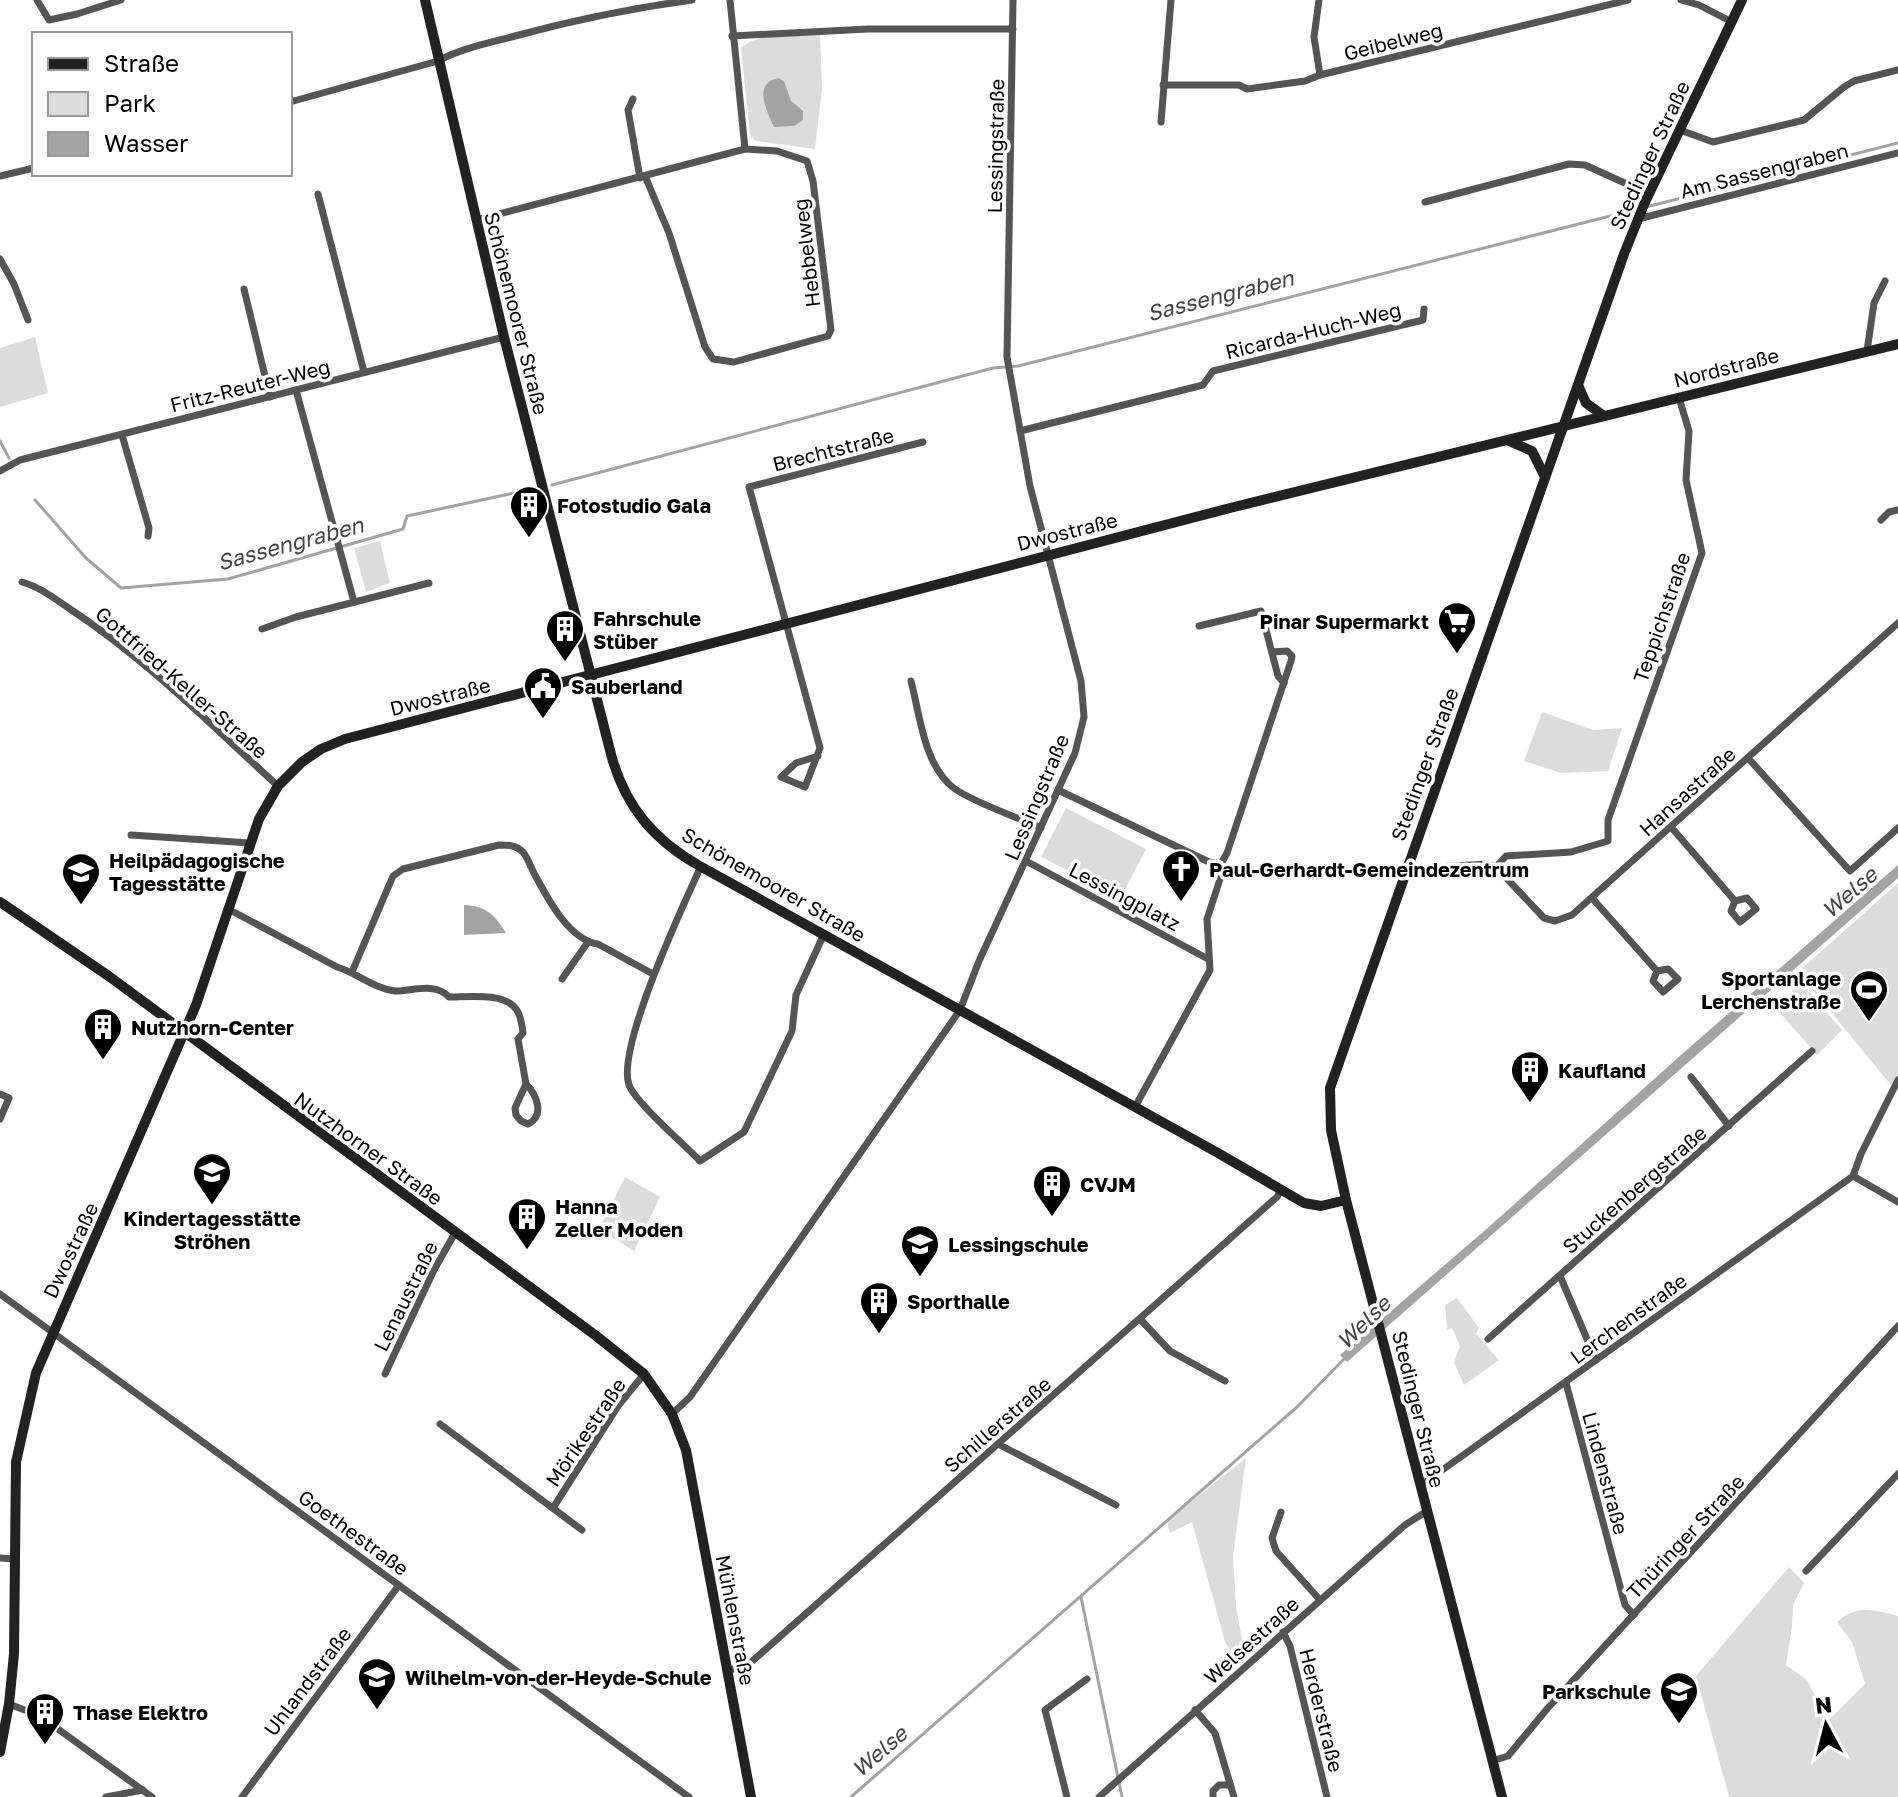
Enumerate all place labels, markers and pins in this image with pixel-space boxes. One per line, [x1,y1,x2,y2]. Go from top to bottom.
building icon: Fotostudio Gala [508,484,550,539]
place label: Fotostudio Gala [557,493,711,517]
supermarket icon: Pinar Supermarkt [1436,600,1478,655]
place label: Fahrschule Stüber [593,606,701,653]
building icon: Fahrschule Stüber [544,608,586,663]
place label: Pinar Supermarkt [1260,609,1429,633]
public building icon: Sauberland [522,665,564,720]
place label: Sauberland [571,674,683,698]
place label: Heilpädagogische Tagesstätte [109,848,285,895]
church icon: Paul-Gerhardt-Gemeindezentrum [1160,848,1202,903]
school or university icon: Heilpädagogische Tagesstätte [60,851,102,906]
place label: Paul-Gerhardt-Gemeindezentrum [1209,857,1529,881]
place label: Sportanlage Lerchenstraße [1701,966,1841,1013]
sports icon: Sportanlage Lerchenstraße [1848,968,1890,1023]
building icon: Nutzhorn-Center [82,1006,124,1061]
place label: Nutzhorn-Center [131,1015,294,1039]
building icon: Kaufland [1509,1049,1551,1104]
place label: Kaufland [1558,1058,1646,1082]
school or university icon: Kindertagesstätte Ströhen [191,1151,233,1206]
building icon: CVJM [1031,1163,1073,1218]
place label: CVJM [1080,1172,1136,1196]
place label: Hanna Zeller Moden [555,1194,683,1241]
building icon: Hanna Zeller Moden [506,1196,548,1251]
place label: Kindertagesstätte Ströhen [123,1206,301,1253]
school or university icon: Lessingschule [899,1223,941,1278]
place label: Lessingschule [948,1232,1089,1256]
building icon: Sporthalle [858,1280,900,1335]
place label: Sporthalle [907,1289,1010,1313]
school or university icon: Wilhelm-von-der-Heyde-Schule [356,1656,398,1711]
place label: Wilhelm-von-der-Heyde-Schule [405,1665,712,1689]
school or university icon: Parkschule [1658,1670,1700,1725]
place label: Parkschule [1542,1679,1651,1703]
building icon: Thase Elektro [24,1691,66,1746]
place label: Thase Elektro [73,1700,208,1724]

